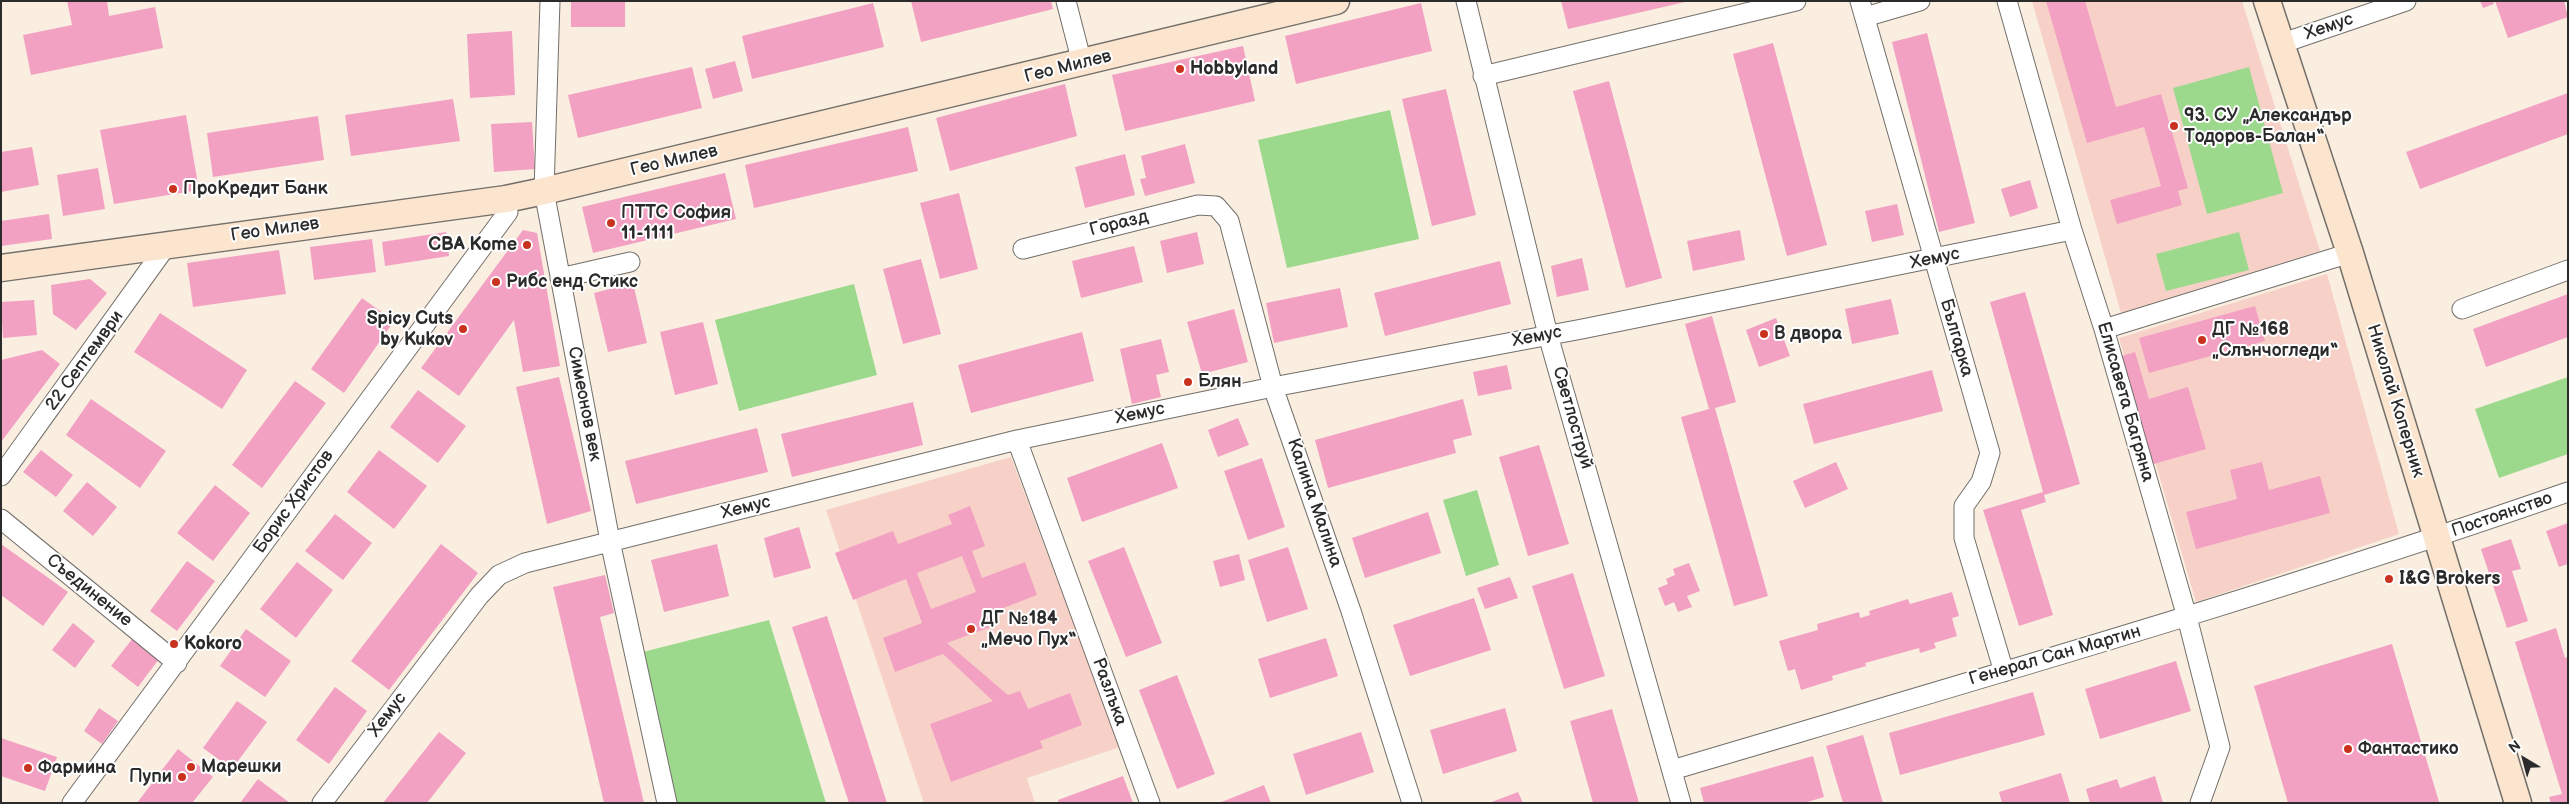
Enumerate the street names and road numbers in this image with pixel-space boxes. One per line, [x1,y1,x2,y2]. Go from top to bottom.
street label: Хемус [2302,9,2356,45]
street label: Гео Милев [1022,46,1114,88]
street label: Гео Милев [628,140,720,182]
street label: Горазд [1087,206,1151,242]
street label: Гео Милев [229,213,321,247]
street label: Хемус [1908,243,1962,275]
street label: Българка [1935,297,1977,379]
street label: 22 Септември [41,307,129,415]
street label: Елисавета Багряна [2092,319,2158,485]
street label: Хемус [1510,322,1564,352]
street label: Николай Коперник [2361,322,2429,480]
street label: Симеонов век [562,345,606,463]
street label: Светлоструй [1547,364,1597,472]
street label: Хемус [1113,398,1167,430]
street label: Калина Малина [1282,436,1346,570]
street label: Борис Христов [249,446,339,558]
street label: Постоянство [2449,488,2555,542]
street label: Хемус [719,491,773,525]
street label: Съединение [42,550,136,632]
street label: Генерал Сан Мартин [1966,621,2144,691]
street label: Разлъка [1087,655,1131,729]
street label: Хемус [364,689,412,741]

